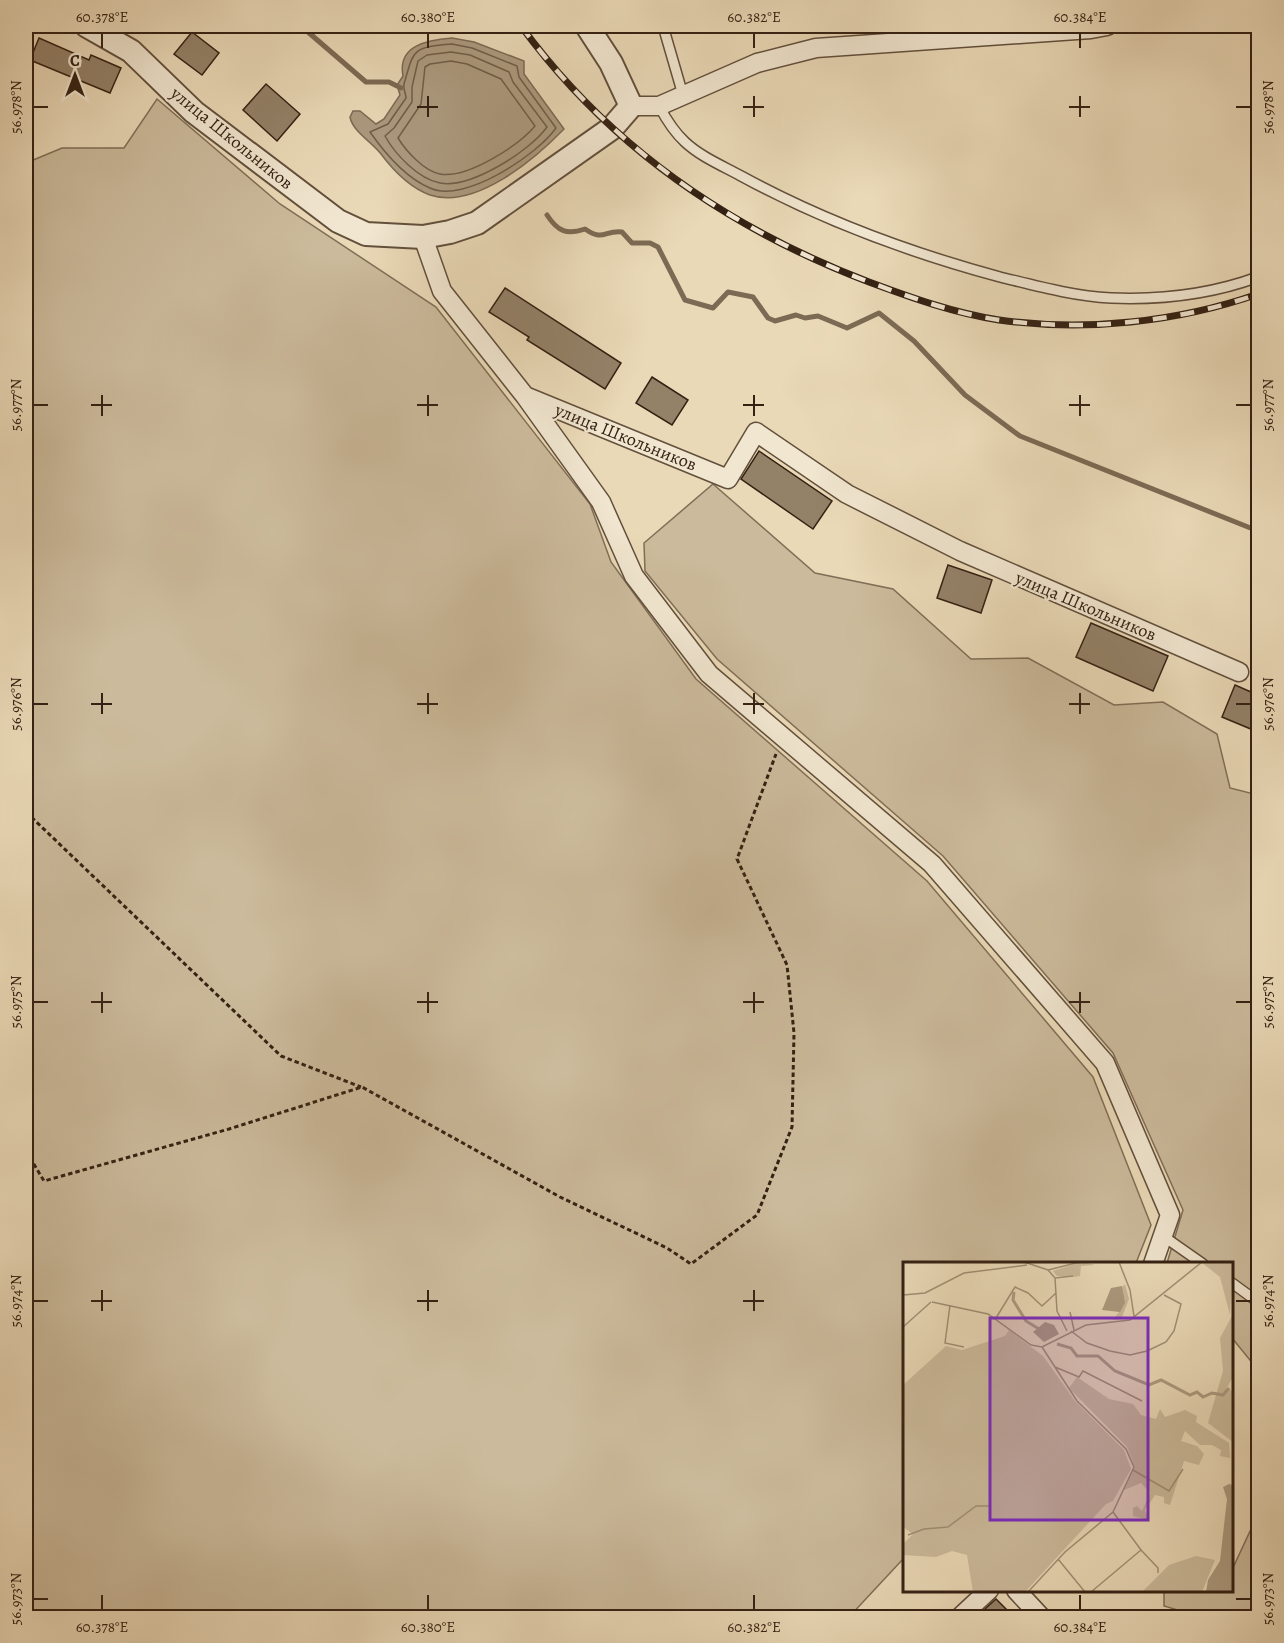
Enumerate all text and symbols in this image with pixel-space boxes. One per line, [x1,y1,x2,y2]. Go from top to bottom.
text: 60.378°E [76,7,128,27]
text: 60.380°E [401,7,455,27]
text: 60.382°E [727,7,781,27]
text: 60.384°E [1053,7,1107,27]
north arrow [45,45,105,105]
text: С [70,50,80,72]
text: 56.978°N [6,80,26,134]
text: 56.978°N [1258,80,1278,134]
street label: улица Школьников [165,81,298,195]
text: 56.977°N [6,378,26,431]
text: 56.977°N [1258,378,1278,431]
street label: улица Школьников [551,397,701,476]
street label: улица Школьников [1011,565,1160,647]
text: 56.976°N [6,677,26,731]
text: 56.976°N [1258,677,1278,731]
text: 56.975°N [6,975,26,1028]
text: 56.975°N [1258,975,1278,1028]
inset map [903,1262,1233,1592]
text: 56.974°N [6,1274,26,1328]
text: 56.974°N [1258,1274,1278,1328]
text: 56.973°N [6,1572,26,1625]
text: 56.973°N [1258,1572,1278,1625]
text: 60.378°E [76,1617,128,1637]
text: 60.380°E [401,1617,455,1637]
text: 60.382°E [727,1617,781,1637]
text: 60.384°E [1053,1617,1107,1637]

